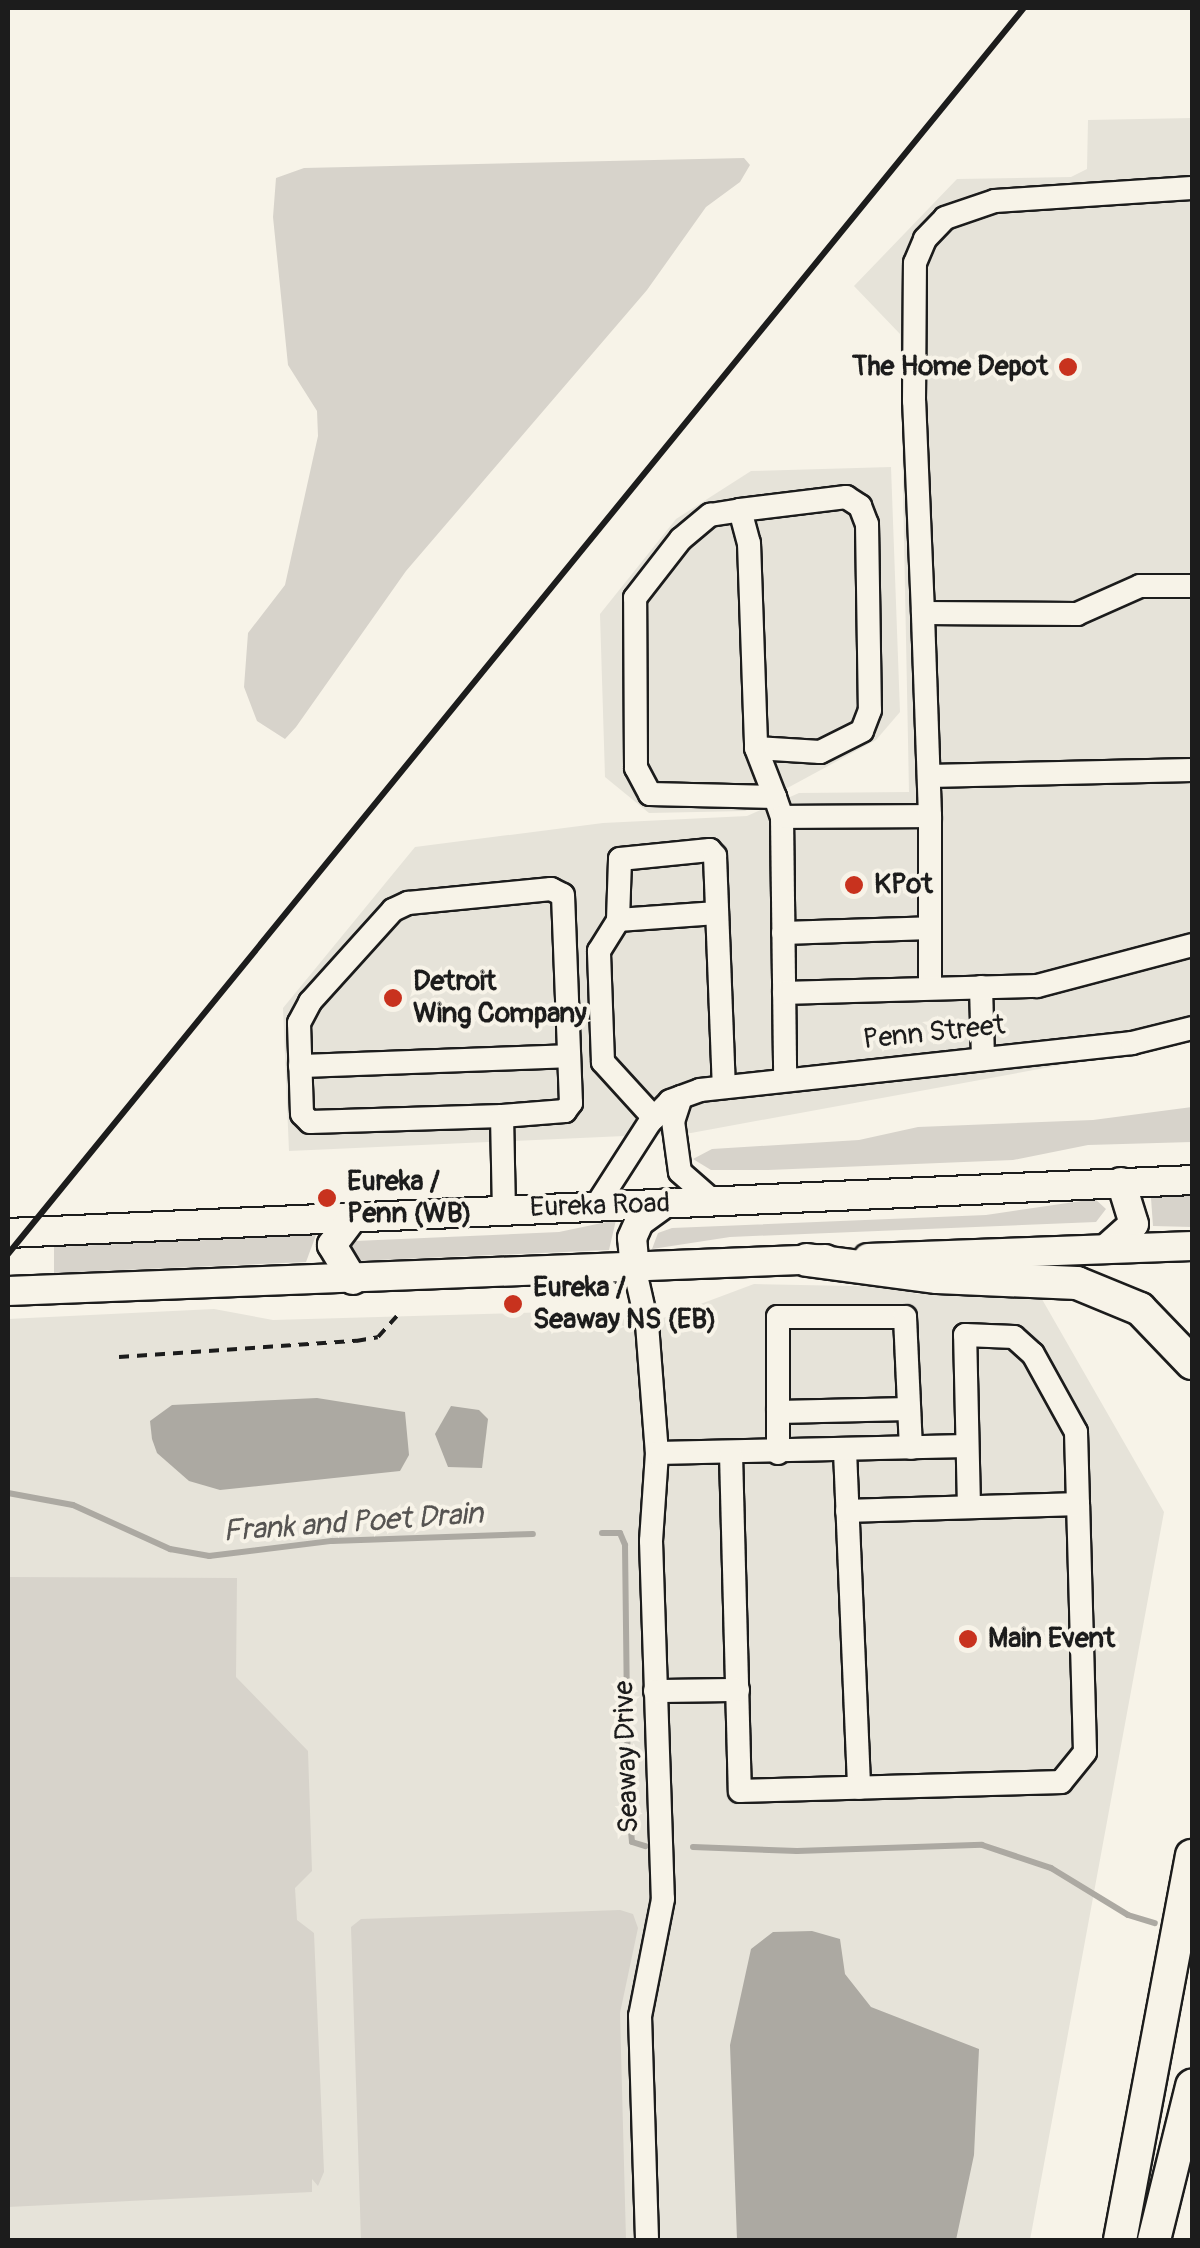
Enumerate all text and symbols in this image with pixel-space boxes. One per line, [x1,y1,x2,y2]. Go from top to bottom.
place label: The Home Depot [852,350,1048,384]
marker: The Home Depot [1057,356,1079,378]
place label: KPot [874,868,933,902]
marker: KPot [843,874,865,896]
place label: Detroit Wing Company [413,965,587,1031]
marker: Detroit Wing Company [382,987,404,1009]
street label: Penn Street [861,1009,1007,1057]
place label: Eureka / Penn (WB) [347,1165,472,1231]
marker: Eureka / Penn (WB) [316,1187,338,1209]
street label: Eureka Road [529,1187,671,1225]
place label: Eureka / Seaway NS (EB) [533,1271,717,1337]
marker: Eureka / Seaway NS (EB) [502,1293,524,1315]
water label: Frank and Poet Drain [222,1496,484,1550]
place label: Main Event [988,1622,1115,1656]
marker: Main Event [957,1628,979,1650]
street label: Seaway Drive [608,1680,646,1834]

